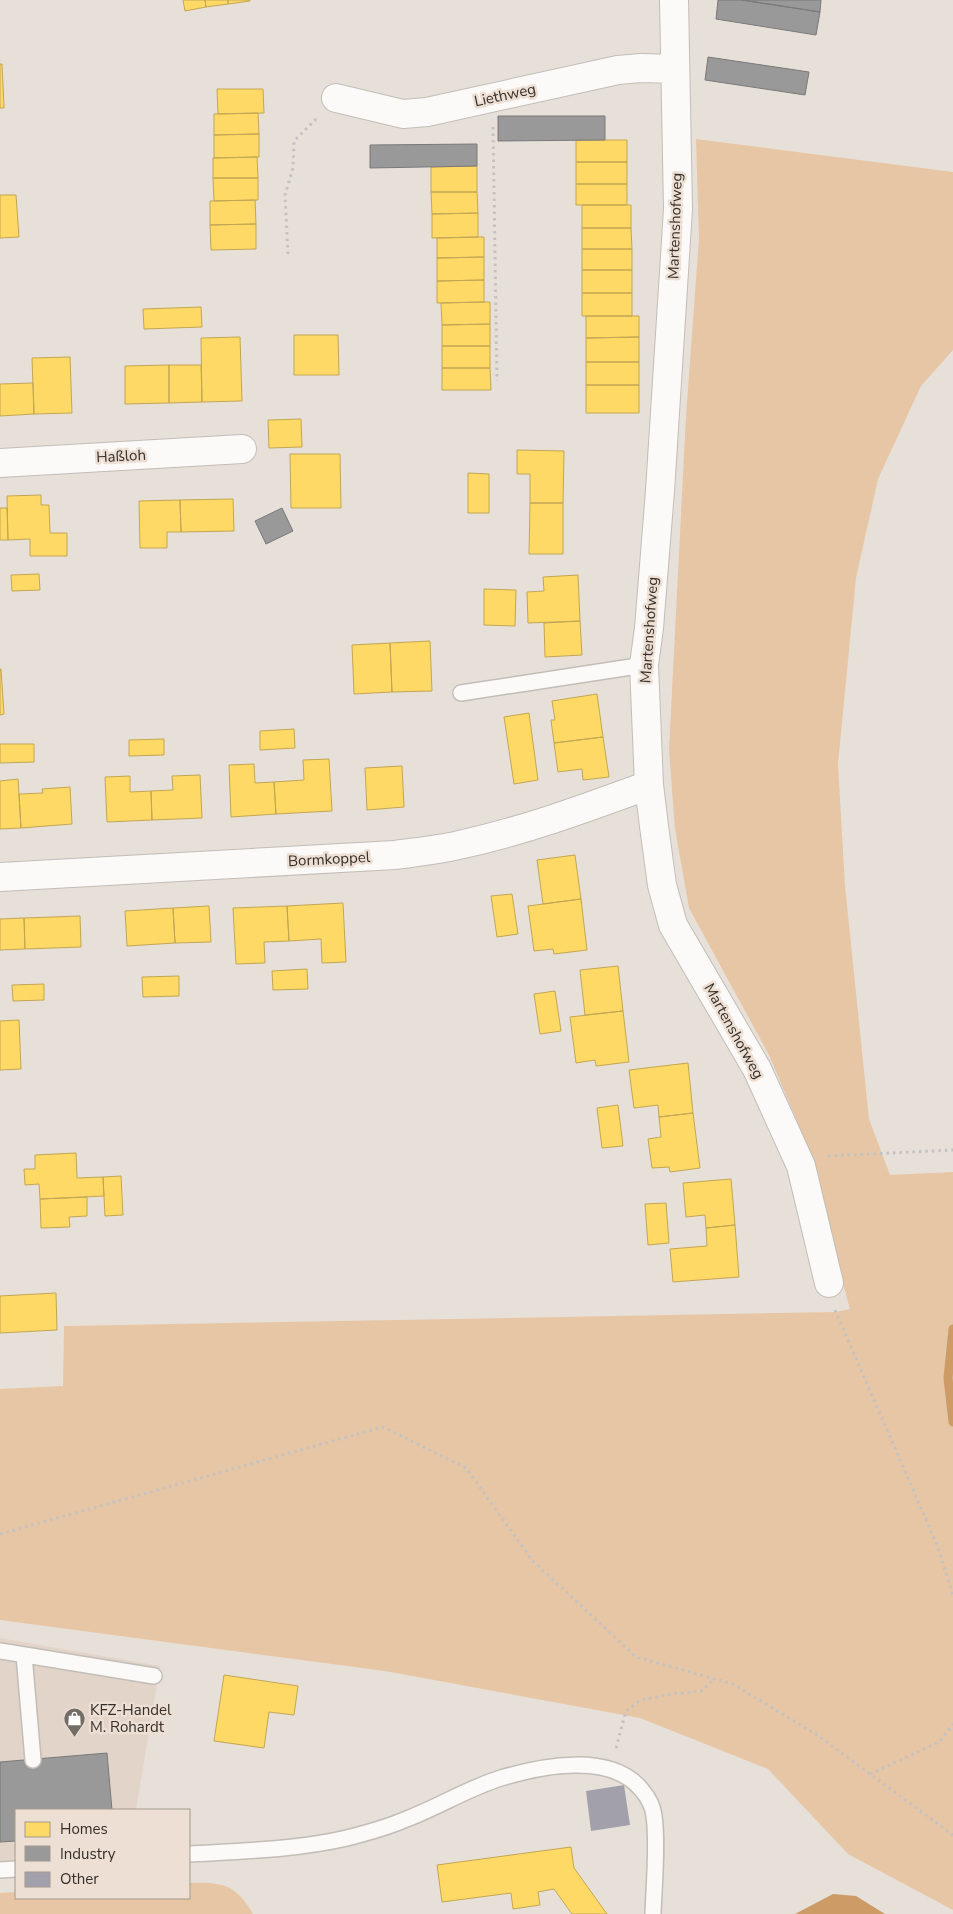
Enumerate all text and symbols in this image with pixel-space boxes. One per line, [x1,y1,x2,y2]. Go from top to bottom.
street label: Liethweg [472,79,538,111]
street label: Martenshofweg [663,172,687,280]
street label: Haßloh [96,445,146,467]
street label: Martenshofweg [635,576,663,684]
street label: Bormkoppel [287,847,371,871]
street label: Martenshofweg [699,980,769,1082]
place label: KFZ-Handel M. Rohardt [90,1700,172,1737]
shop icon: KFZ-Handel M. Rohardt [62,1707,86,1738]
legend [15,1809,190,1899]
text: Homes [60,1819,108,1839]
text: Industry [60,1844,116,1864]
text: Other [60,1869,99,1889]

